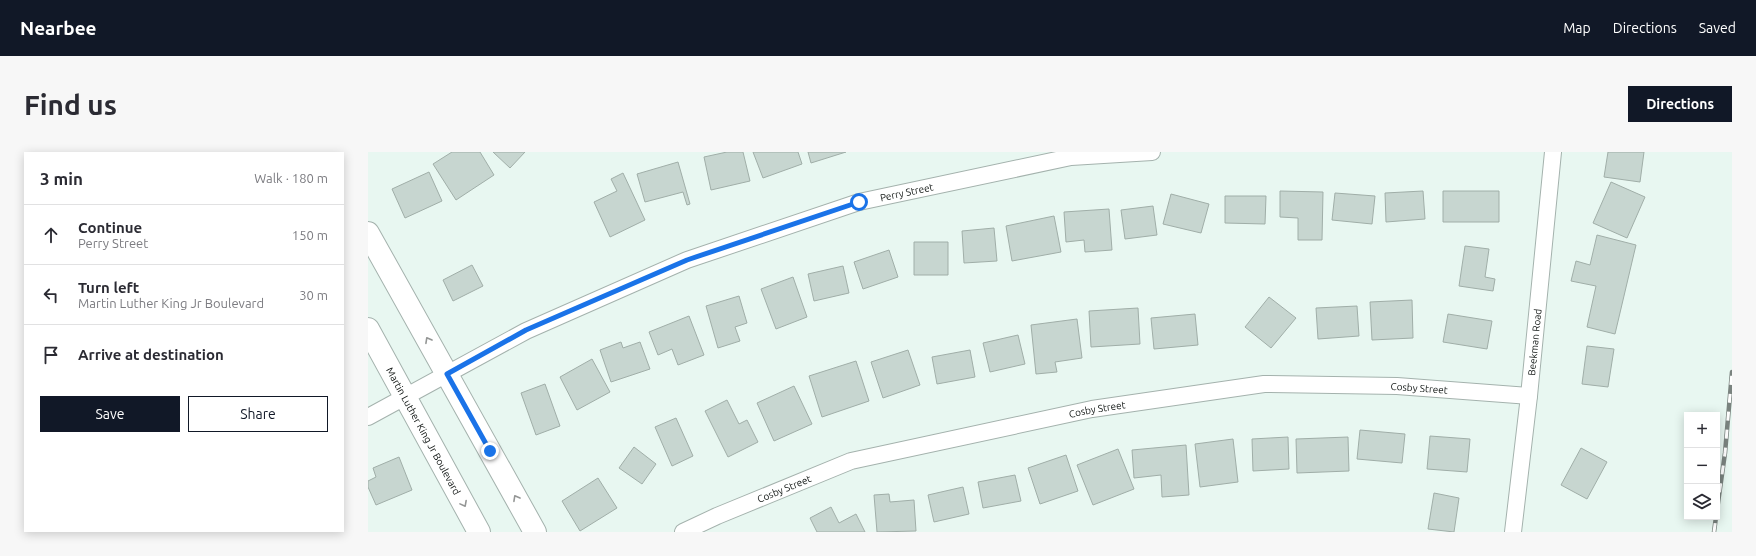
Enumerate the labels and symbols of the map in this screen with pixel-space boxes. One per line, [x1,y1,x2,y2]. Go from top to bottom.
street label: Perry Street [879,181,934,203]
route start [850,193,868,211]
street label: Beekman Road [1526,308,1543,376]
one-way arrow [425,337,432,344]
street label: Martin Luther King Jr Boulevard [384,365,463,496]
street label: Cosby Street [1390,380,1448,395]
street label: Cosby Street [1068,399,1126,419]
route end [481,442,499,460]
street label: Cosby Street [755,473,813,504]
one-way arrow [513,495,520,502]
one-way arrow [459,500,467,508]

